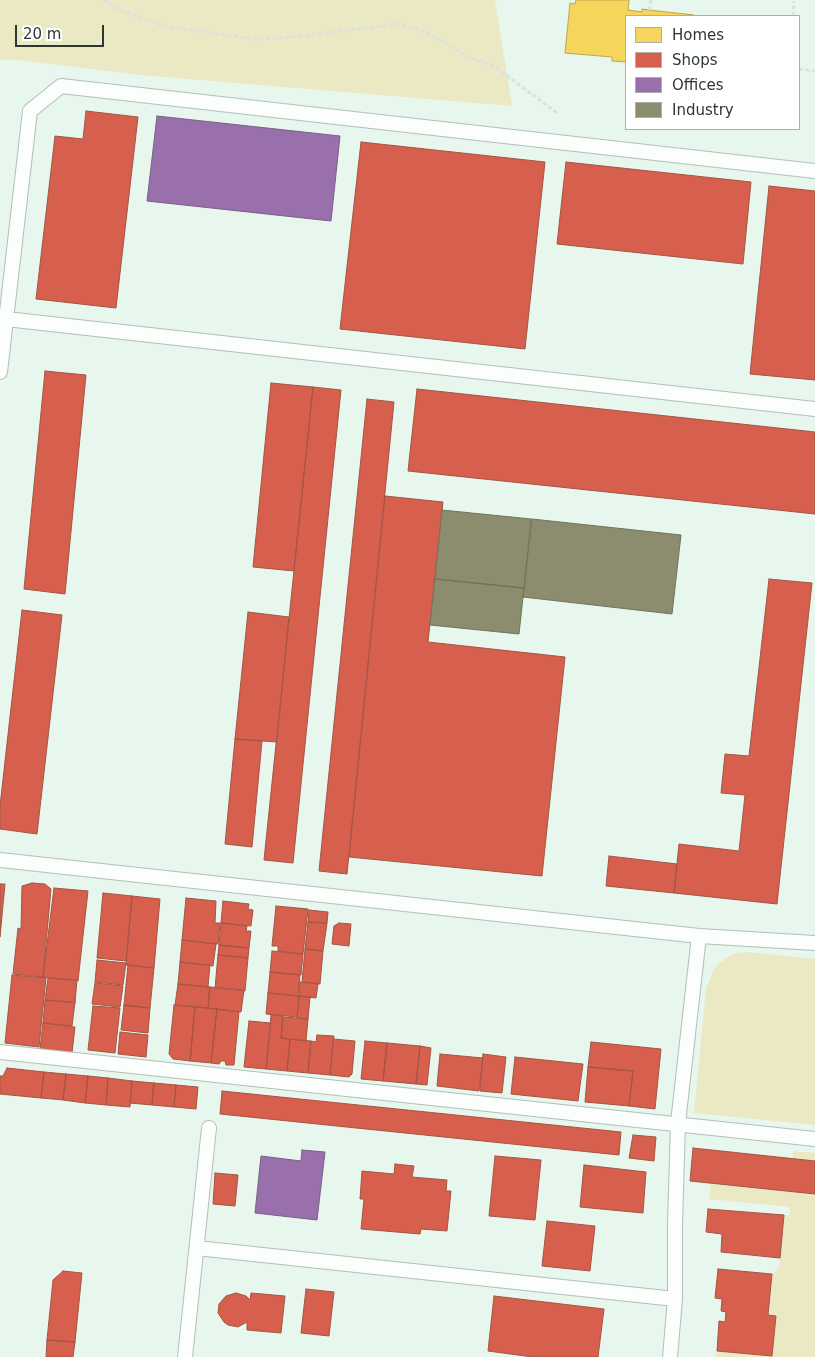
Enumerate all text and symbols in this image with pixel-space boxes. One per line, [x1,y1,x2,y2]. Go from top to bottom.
scale bar [18,15,106,47]
legend [625,15,800,130]
text: 20 m [23,25,61,43]
text: Homes [672,26,724,44]
text: Shops [672,51,718,69]
text: Offices [672,76,724,94]
text: Industry [672,101,734,119]

